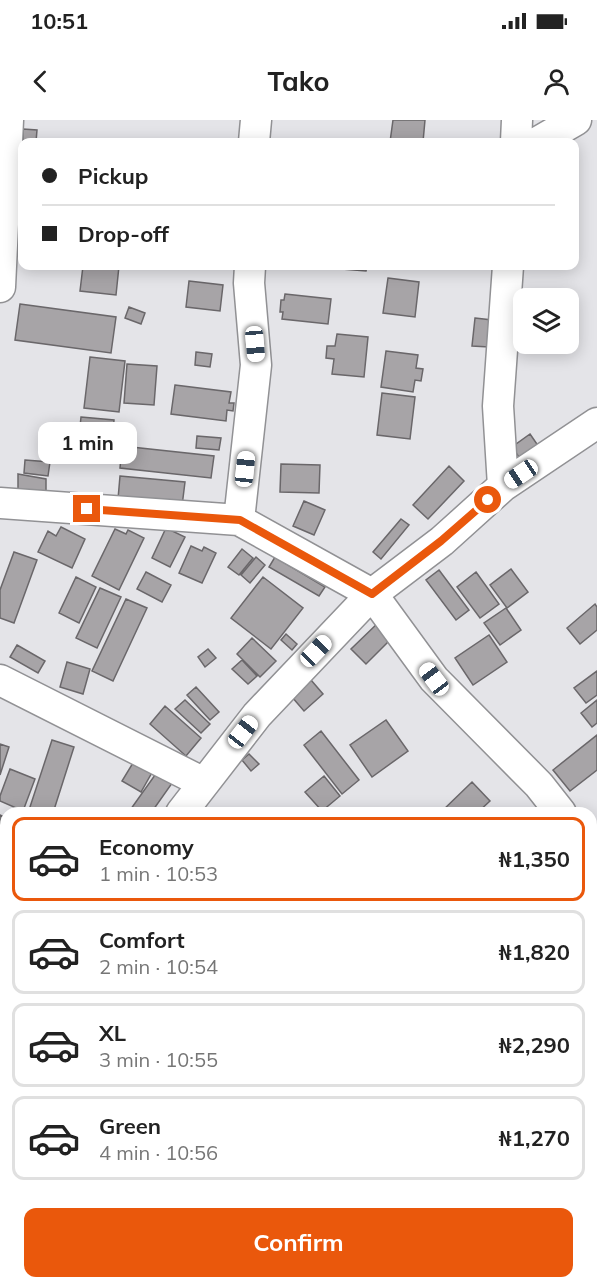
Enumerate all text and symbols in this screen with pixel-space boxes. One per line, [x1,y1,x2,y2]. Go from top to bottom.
text: 10:51 [30,7,88,35]
text: Tako [268,64,329,98]
icon: back [24,65,57,98]
icon: person [540,65,573,98]
text: Pickup [78,162,148,190]
text: Drop-off [78,220,169,248]
map controls [513,288,579,354]
button: layers [513,288,579,354]
car [244,325,266,363]
callout: 1 min [38,422,136,464]
text: 1 min [61,430,114,455]
car [234,450,256,488]
car [501,456,541,492]
route start [474,486,501,513]
route end [73,495,100,522]
car [297,632,335,670]
car [416,659,452,699]
car [225,712,261,752]
icon: car [27,832,81,886]
text: Economy [99,833,194,861]
text: ₦1,350 [499,845,570,873]
text: 1 min · 10:53 [99,861,218,886]
icon: car [27,925,81,979]
text: Comfort [99,926,185,954]
text: ₦1,820 [499,938,570,966]
text: 2 min · 10:54 [99,954,218,979]
icon: car [27,1018,81,1072]
text: XL [99,1019,126,1047]
text: ₦2,290 [499,1031,570,1059]
text: 3 min · 10:55 [99,1047,218,1072]
icon: car [27,1111,81,1165]
text: Green [99,1112,161,1140]
text: ₦1,270 [499,1124,570,1152]
text: 4 min · 10:56 [99,1140,218,1165]
button: Confirm [24,1208,573,1277]

